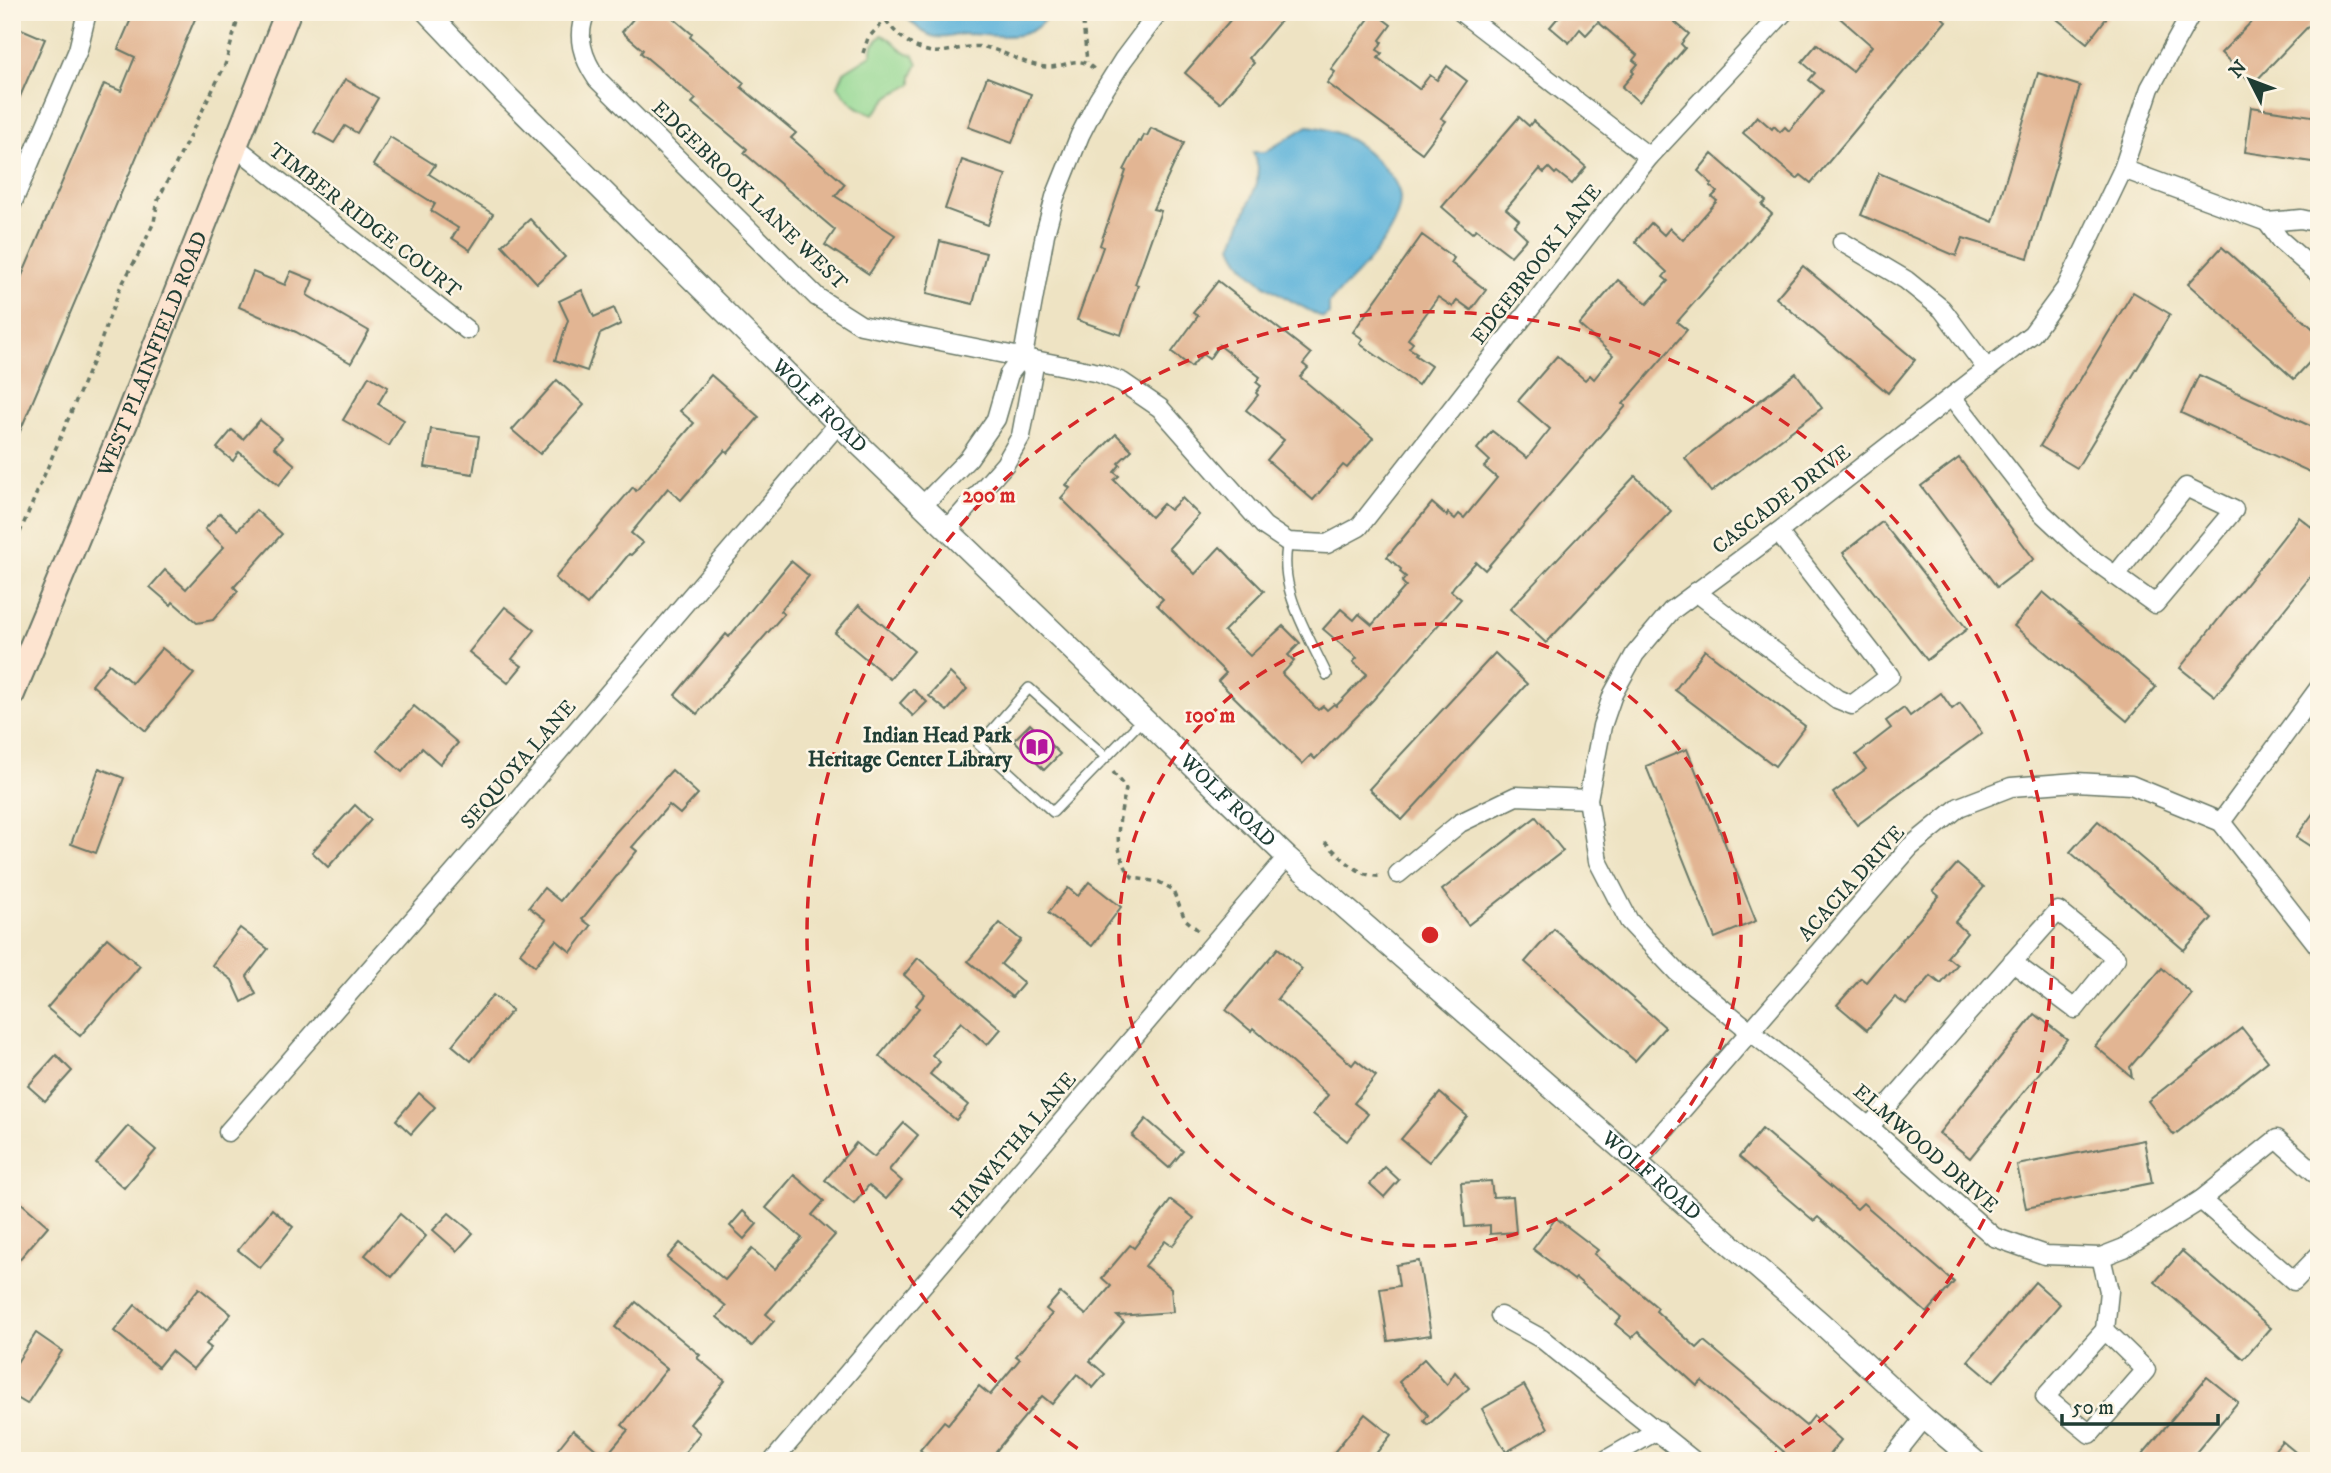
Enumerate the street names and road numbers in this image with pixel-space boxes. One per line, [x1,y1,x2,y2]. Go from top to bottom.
street label: EDGEBROOK LANE WEST [646,95,853,296]
street label: TIMBER RIDGE COURT [263,137,466,304]
street label: EDGEBROOK LANE [1466,179,1608,350]
street label: WEST PLAINFIELD ROAD [92,228,214,481]
street label: WOLF ROAD [765,353,872,459]
street label: CASCADE DRIVE [1707,439,1856,560]
street label: SEQUOYA LANE [455,694,582,835]
street label: WOLF ROAD [1173,748,1281,853]
street label: ACACIA DRIVE [1793,820,1911,947]
street label: HIAWATHA LANE [945,1067,1083,1224]
street label: ELMWOOD DRIVE [1847,1079,2003,1219]
street label: WOLF ROAD [1595,1125,1706,1227]

